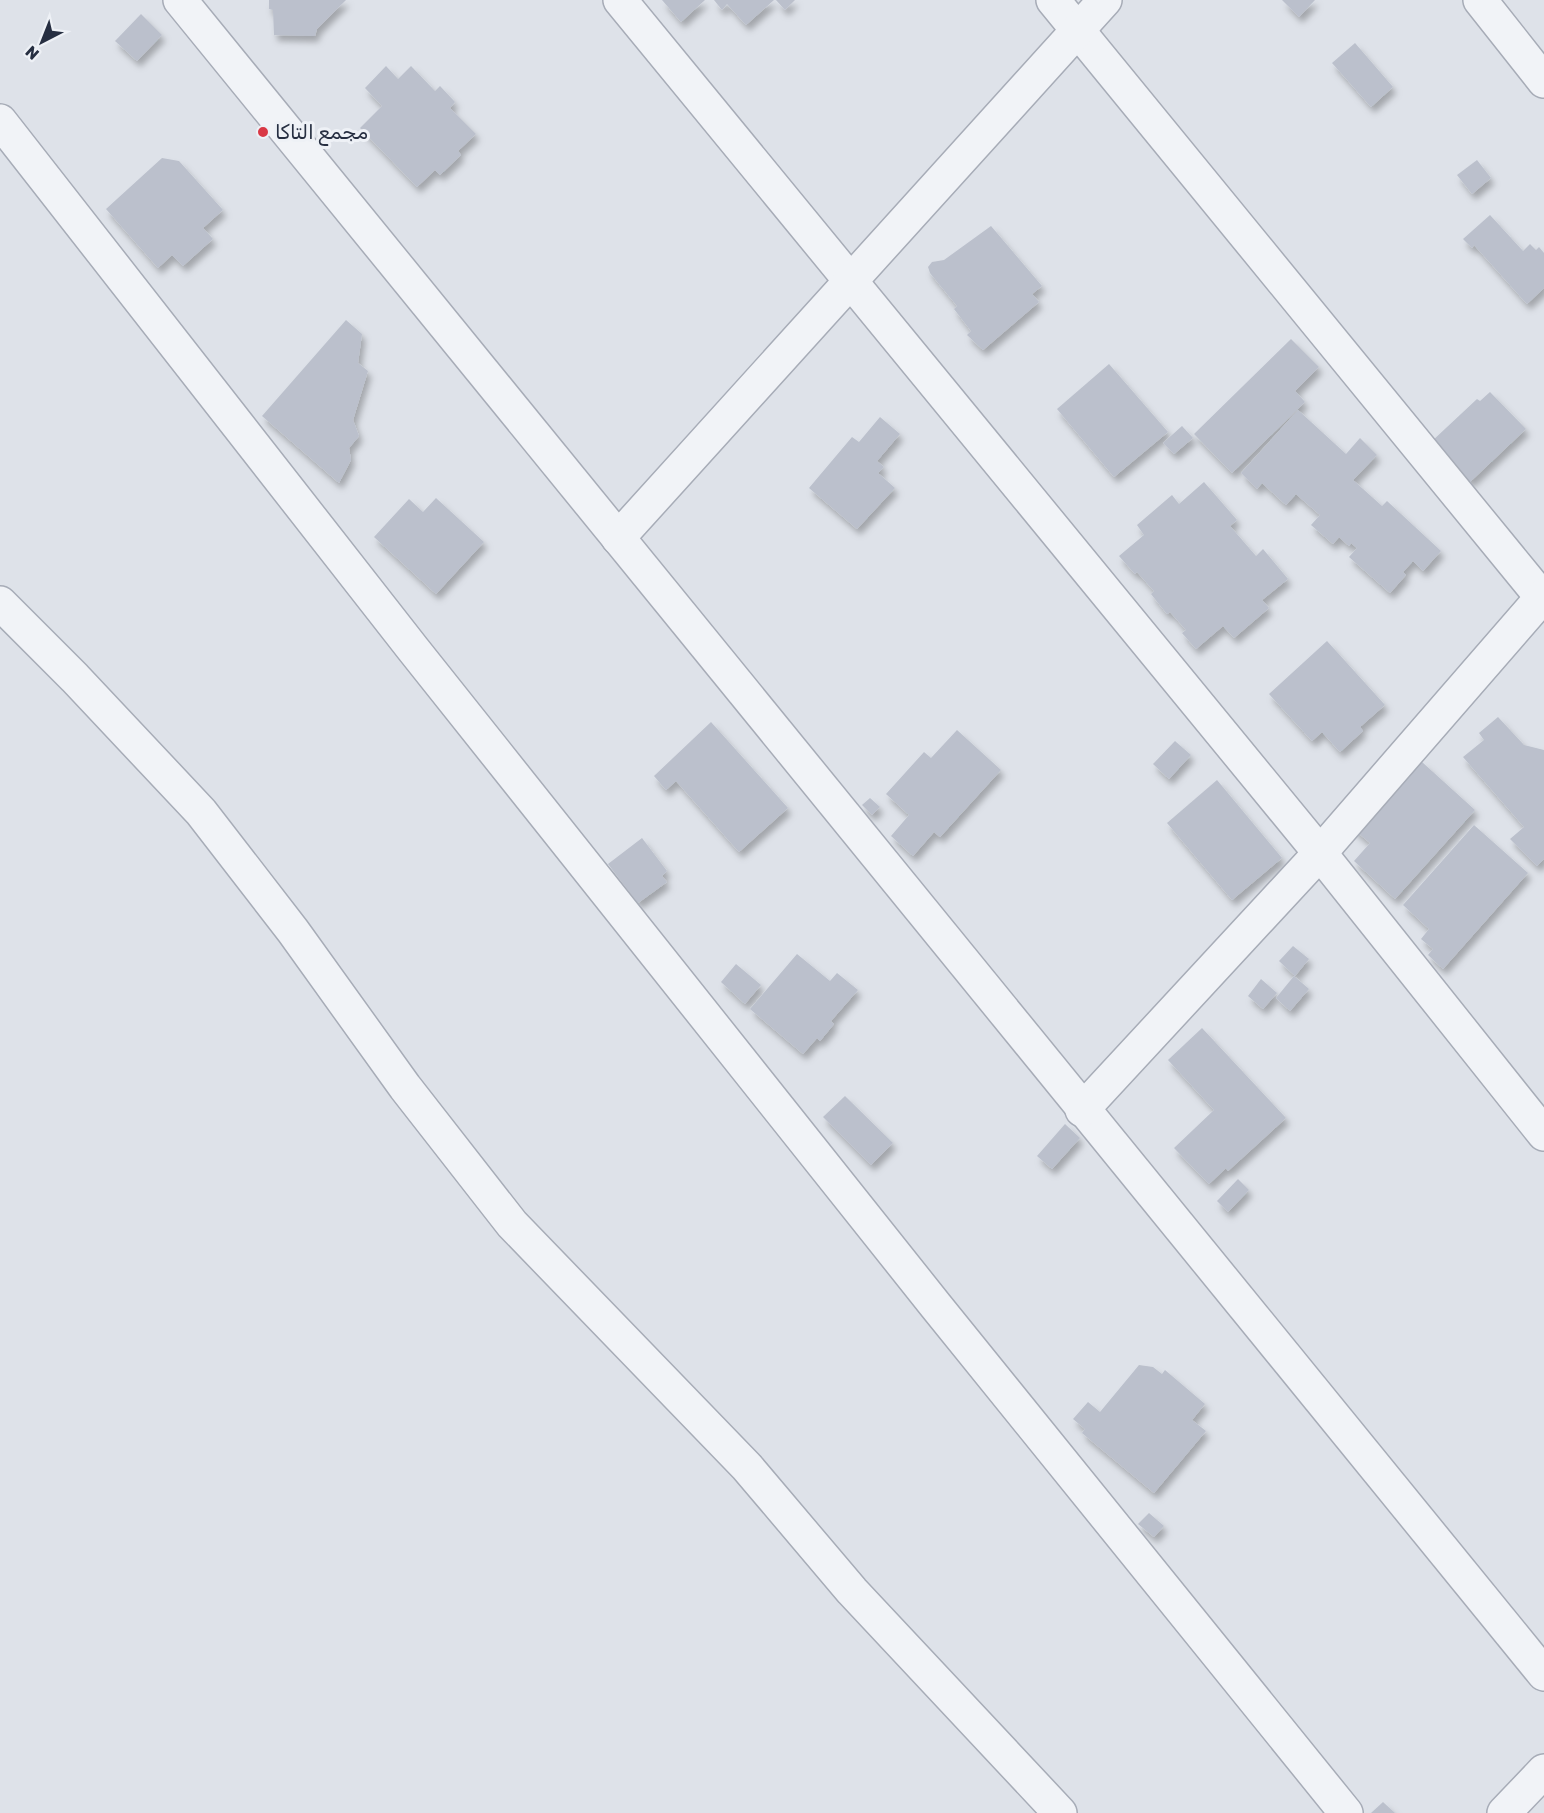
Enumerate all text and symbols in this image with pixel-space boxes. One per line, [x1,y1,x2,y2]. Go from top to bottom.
north arrow [12,12,72,72]
text: N [22,42,43,64]
place label: مجمع التاكا [275,120,368,146]
marker: مجمع التاكا [256,125,270,139]

